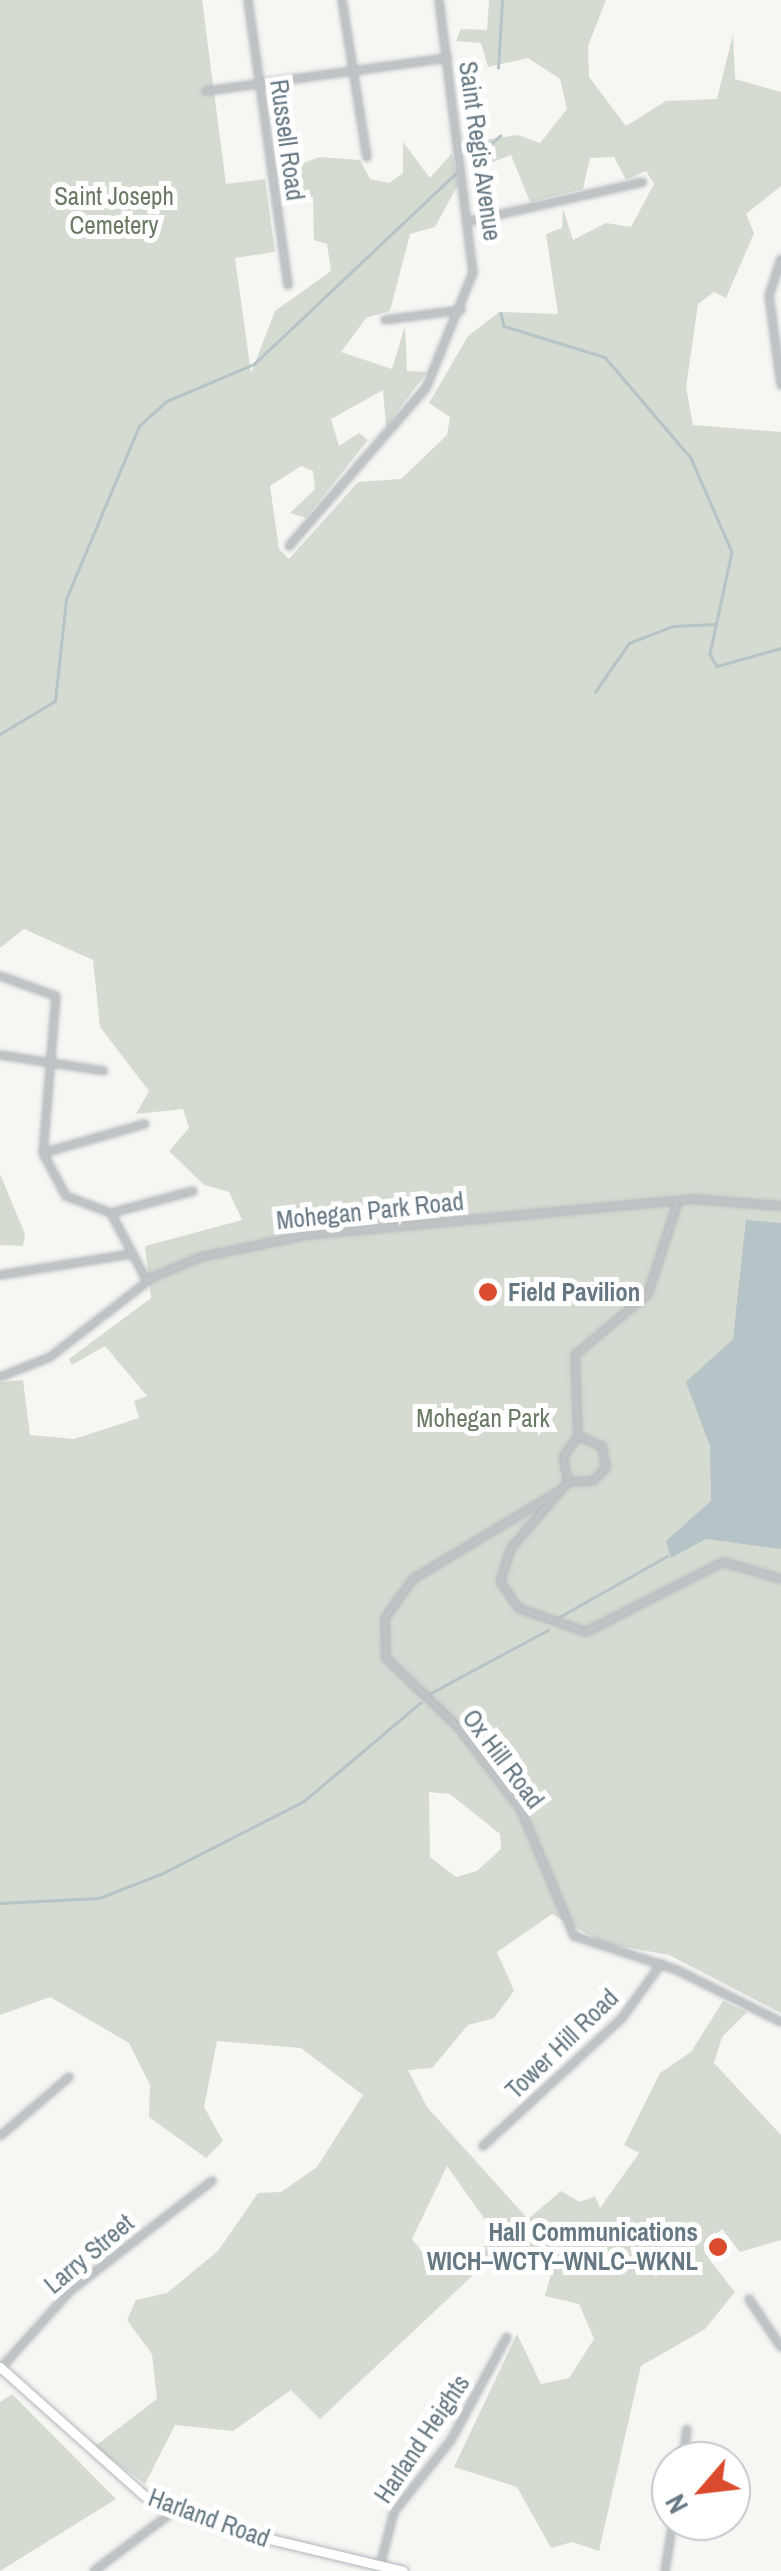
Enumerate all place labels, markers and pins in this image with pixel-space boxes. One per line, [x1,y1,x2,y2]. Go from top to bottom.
place label: Field Pavilion [508,1277,640,1307]
marker: Field Pavilion [477,1281,499,1303]
place label: Hall Communications WICH–WCTY–WNLC–WKNL [427,2218,698,2277]
marker: Hall Communications WICH–WCTY–WNLC–WKNL [707,2236,729,2258]

